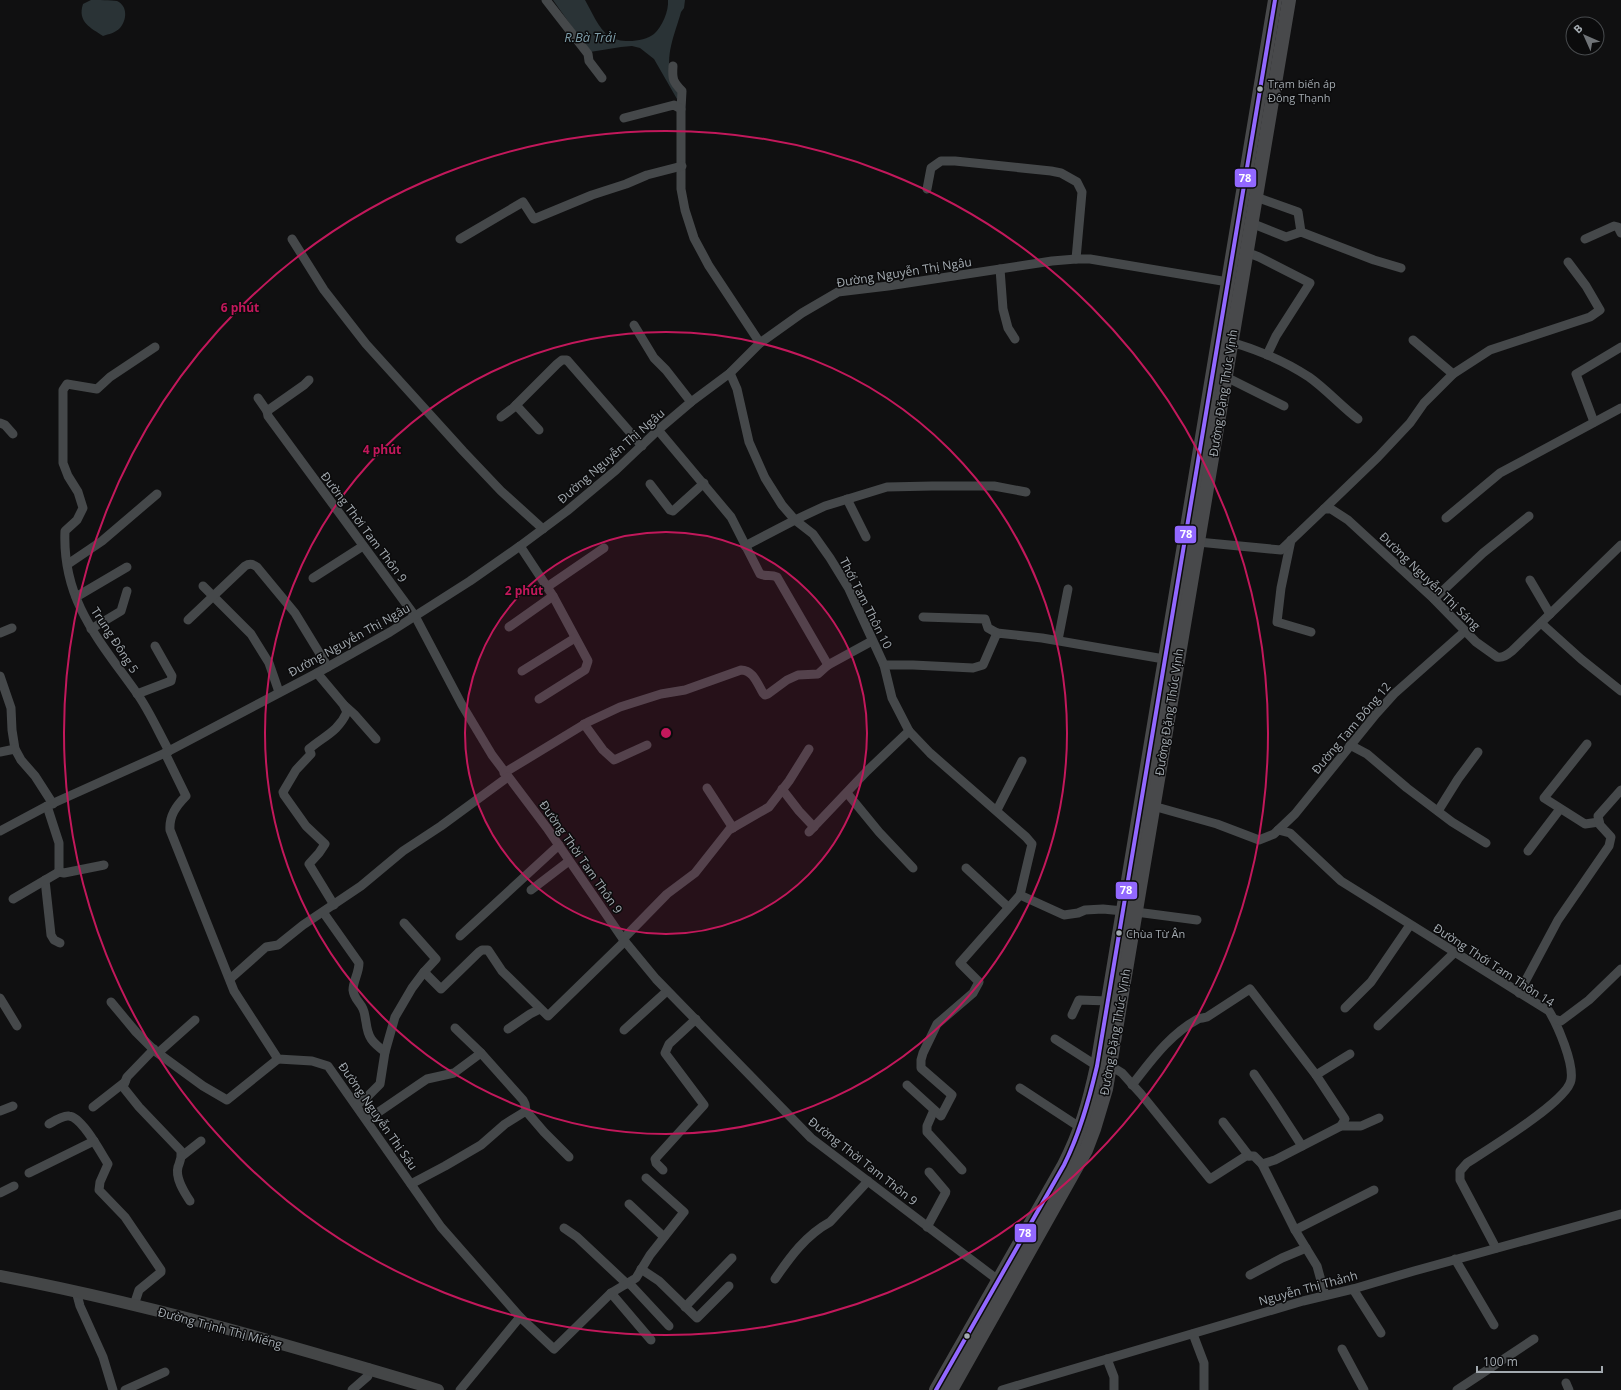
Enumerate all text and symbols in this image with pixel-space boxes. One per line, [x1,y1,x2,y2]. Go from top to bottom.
north arrow [1565,16,1605,56]
text: B [1570,21,1585,36]
water label: R.Bà Trải [564,28,616,46]
place label: Trạm biến áp Đông Thạnh [1268,76,1336,105]
marker: Trạm biến áp Đông Thạnh [1255,84,1265,94]
line badge: 78 [1234,168,1257,188]
text: 78 [1239,170,1251,185]
street label: Đường Nguyễn Thị Ngâu [835,253,973,291]
text: 6 phút [221,299,259,316]
street label: Đường Đặng Thúc Vịnh [1205,328,1241,458]
street label: Đường Nguyễn Thị Ngâu [554,405,668,507]
text: 4 phút [363,441,401,458]
street label: Đường Thời Tam Thôn 9 [317,468,411,586]
line badge: 78 [1174,525,1197,544]
text: 78 [1180,526,1192,541]
street label: Đường Nguyễn Thị Sáng [1376,528,1485,634]
street label: Thới Tam Thôn 10 [836,554,896,652]
text: 2 phút [505,582,543,599]
street label: Đường Nguyễn Thị Ngâu [285,599,413,681]
street label: Trung Đông 5 [87,604,143,676]
street label: Đường Đặng Thúc Vịnh [1151,647,1187,777]
street label: Đường Tam Đông 12 [1307,678,1395,778]
centre of rings [659,726,673,740]
street label: Đường Thời Tam Thôn 9 [535,797,627,917]
line badge: 78 [1115,881,1138,900]
text: 78 [1120,882,1132,897]
street label: Đường Thới Tam Thôn 14 [1430,919,1558,1011]
place label: Chùa Từ Ân [1126,926,1185,941]
marker: Chùa Từ Ân [1114,928,1124,938]
street label: Đường Đặng Thúc Vịnh [1095,967,1135,1097]
street label: Đường Nguyễn Thị Sáu [334,1059,422,1173]
street label: Đường Thời Tam Thôn 9 [805,1113,921,1209]
line badge: 78 [1014,1223,1037,1243]
text: 78 [1019,1225,1031,1240]
street label: Nguyễn Thị Thảnh [1257,1267,1359,1309]
street label: Đường Trịnh Thị Miếng [156,1303,284,1353]
unlabelled marker [962,1331,972,1341]
scale bar [1477,1348,1602,1374]
text: 100 m [1483,1353,1518,1370]

